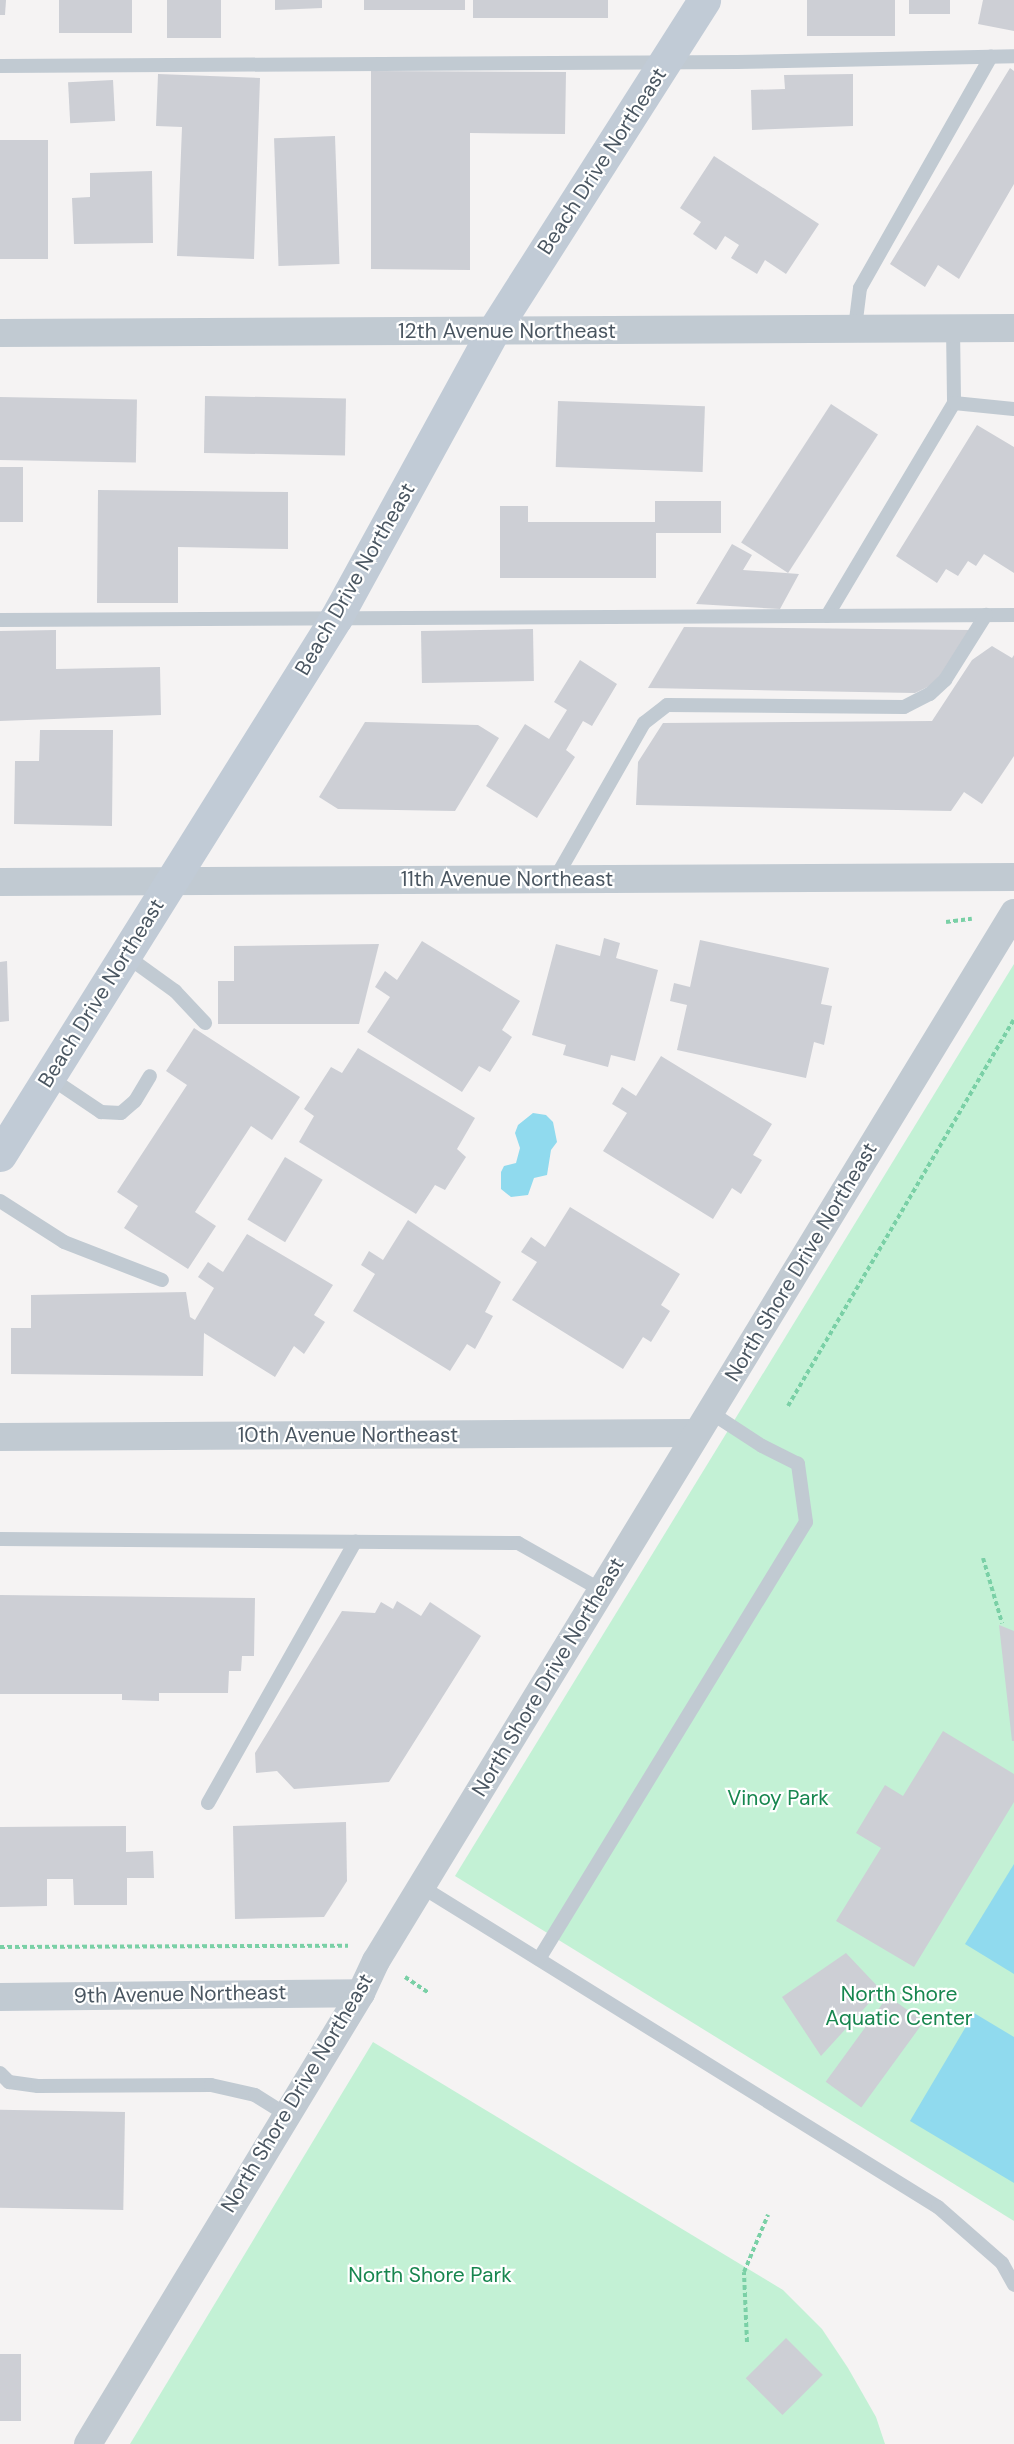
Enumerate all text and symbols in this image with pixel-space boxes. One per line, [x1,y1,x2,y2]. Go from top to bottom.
street label: Beach Drive Northeast [532,63,672,259]
street label: 12th Avenue Northeast [398,318,616,344]
street label: Beach Drive Northeast [290,478,420,680]
street label: 11th Avenue Northeast [401,866,613,892]
street label: Beach Drive Northeast [33,894,169,1092]
street label: North Shore Drive Northeast [720,1138,882,1386]
street label: 10th Avenue Northeast [238,1422,458,1448]
street label: North Shore Drive Northeast [467,1553,629,1801]
park label: Vinoy Park [727,1785,829,1811]
street label: North Shore Drive Northeast [216,1969,378,2217]
street label: 9th Avenue Northeast [73,1980,287,2008]
park label: North Shore Aquatic Center [825,1981,973,2031]
park label: North Shore Park [348,2262,512,2288]

